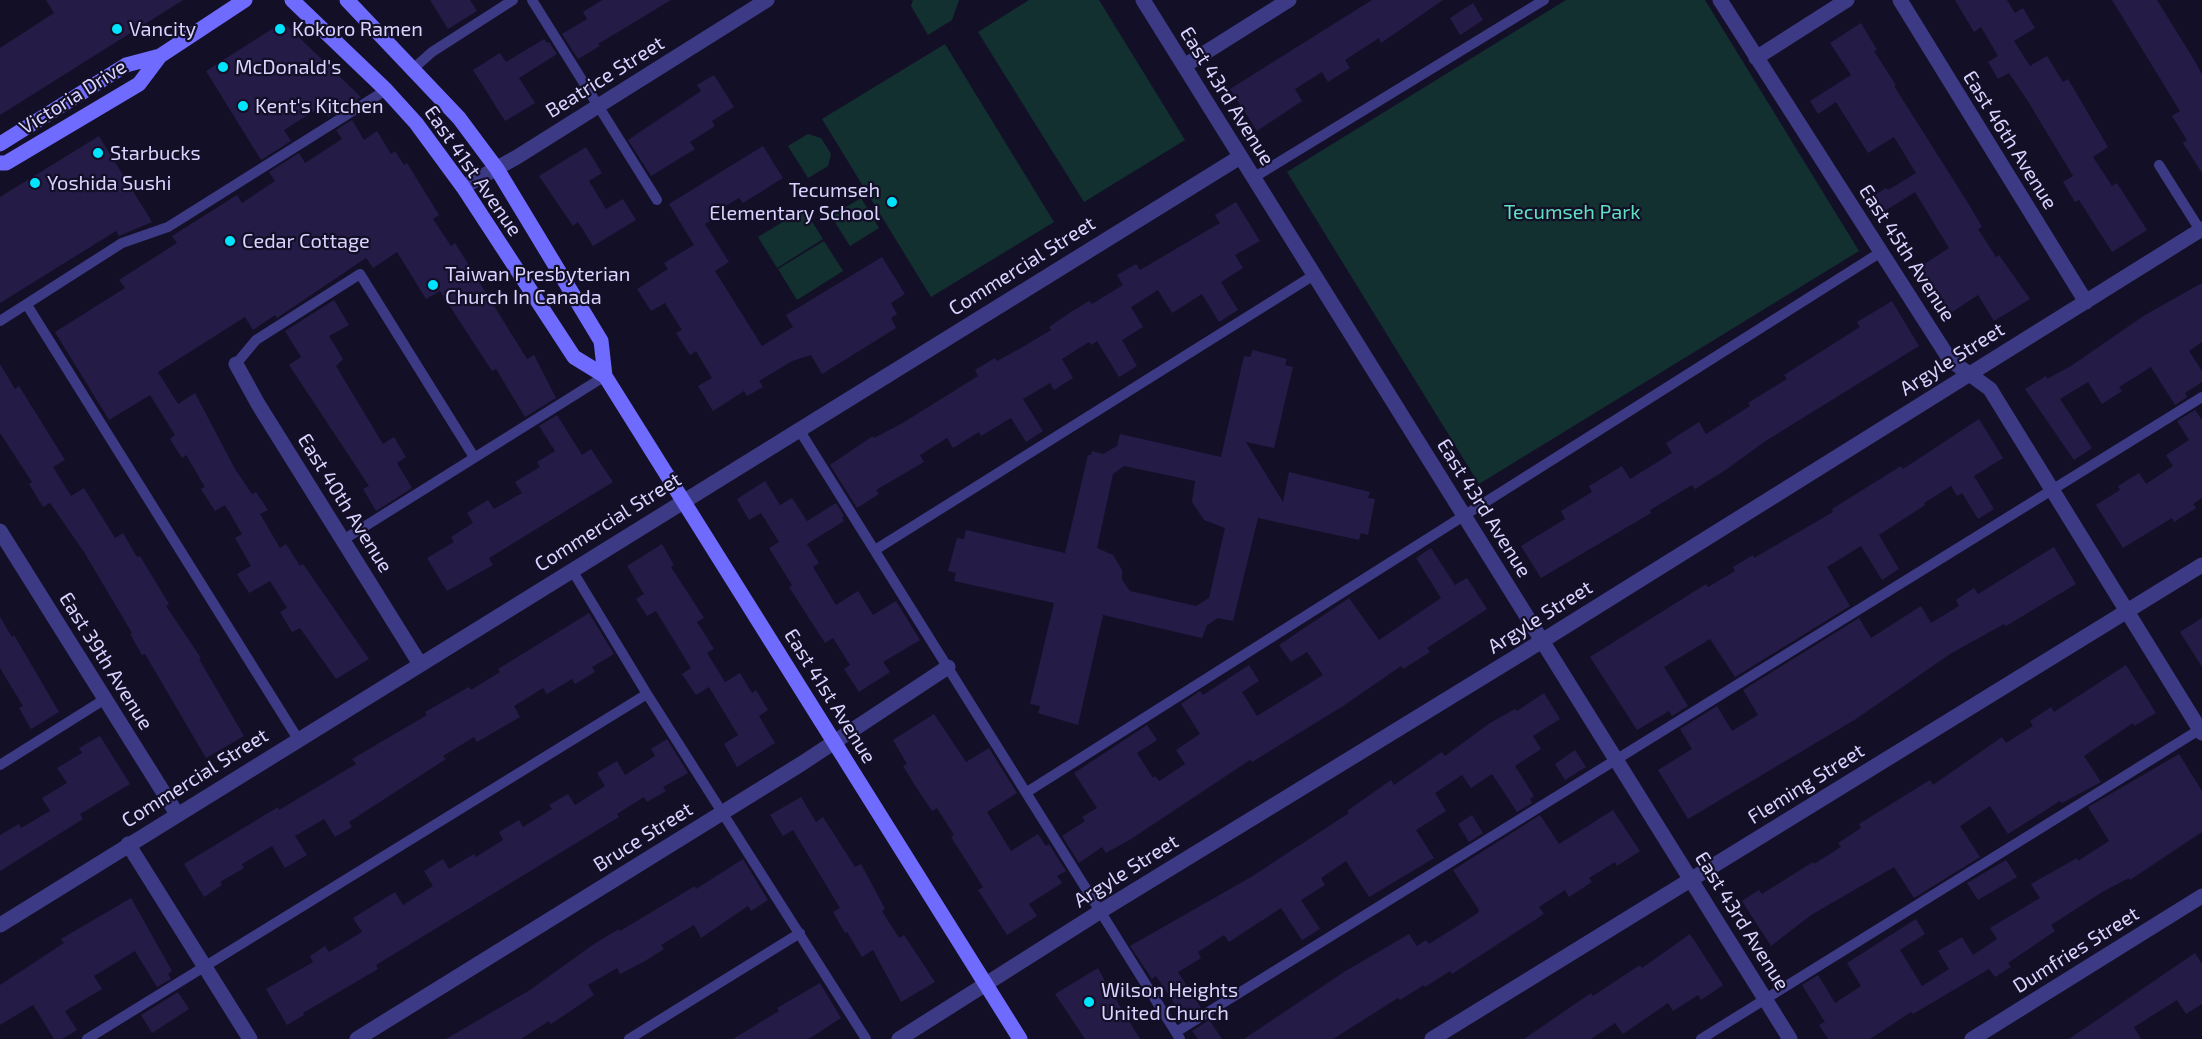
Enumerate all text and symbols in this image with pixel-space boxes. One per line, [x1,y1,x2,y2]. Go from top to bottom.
place label: Vancity [129,17,196,41]
place label: Kokoro Ramen [292,17,423,41]
marker: Vancity [110,22,124,36]
marker: Kokoro Ramen [273,22,287,36]
street label: East 43rd Avenue [1175,22,1279,170]
street label: Beatrice Street [541,31,669,123]
street label: Victoria Drive [15,55,131,139]
place label: McDonald's [235,55,341,79]
marker: McDonald's [216,60,230,74]
street label: East 46th Avenue [1958,66,2062,214]
place label: Kent's Kitchen [255,94,383,118]
marker: Kent's Kitchen [236,99,250,113]
street label: East 41st Avenue [419,101,527,241]
place label: Starbucks [110,141,201,165]
marker: Starbucks [91,146,105,160]
place label: Yoshida Sushi [47,171,171,195]
marker: Yoshida Sushi [28,176,42,190]
place label: Tecumseh Elementary School [709,178,880,225]
street label: East 45th Avenue [1854,180,1960,326]
marker: Tecumseh Elementary School [885,195,899,209]
park label: Tecumseh Park [1504,200,1640,224]
street label: Commercial Street [944,211,1100,321]
place label: Cedar Cottage [242,229,370,253]
marker: Cedar Cottage [223,234,237,248]
place label: Taiwan Presbyterian Church In Canada [445,262,630,309]
marker: Taiwan Presbyterian Church In Canada [426,278,440,292]
street label: Argyle Street [1895,317,2009,401]
street label: East 40th Avenue [293,429,397,577]
street label: East 43rd Avenue [1432,434,1536,582]
street label: Commercial Street [530,467,686,577]
street label: Argyle Street [1483,575,1597,659]
street label: East 39th Avenue [54,588,158,734]
street label: East 41st Avenue [779,624,881,768]
street label: Commercial Street [117,723,273,833]
street label: Fleming Street [1743,739,1869,829]
street label: Bruce Street [589,797,697,877]
street label: Argyle Street [1069,829,1183,913]
street label: East 43rd Avenue [1690,847,1794,995]
street label: Dumfries Street [2009,902,2143,998]
place label: Wilson Heights United Church [1101,978,1238,1025]
marker: Wilson Heights United Church [1082,995,1096,1009]

